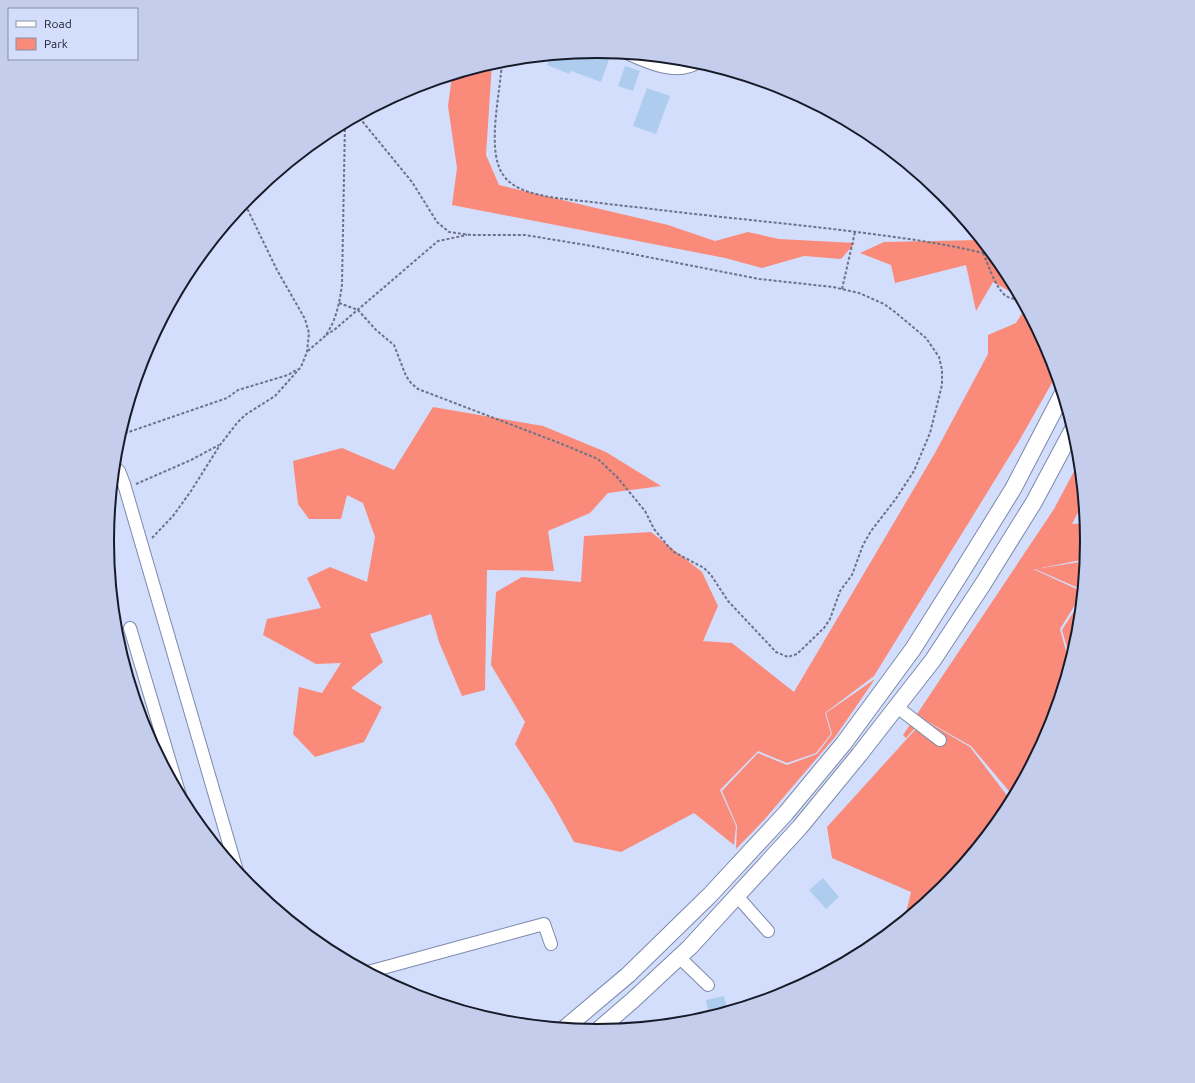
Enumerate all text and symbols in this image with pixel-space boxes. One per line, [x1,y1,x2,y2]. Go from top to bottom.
legend [8,8,138,60]
text: Road [44,17,72,30]
text: Park [44,37,68,50]

